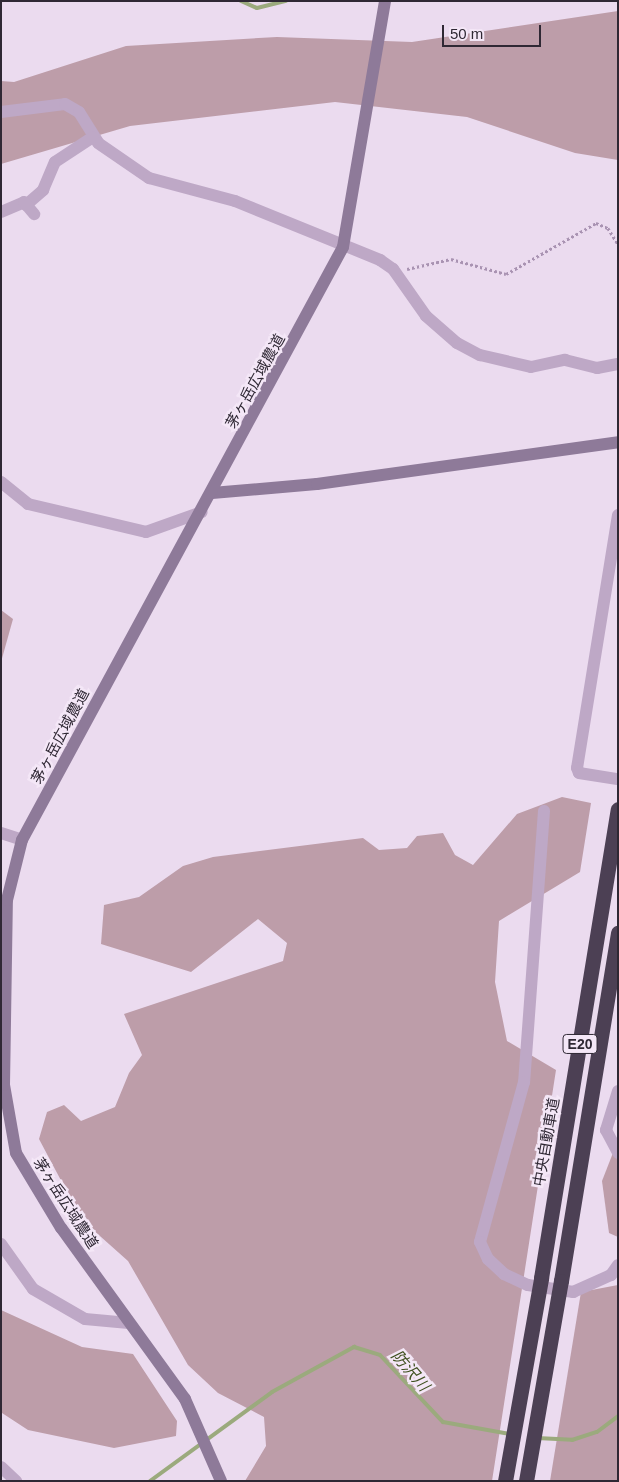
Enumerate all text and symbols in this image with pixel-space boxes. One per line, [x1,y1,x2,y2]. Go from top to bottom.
scale bar [444,15,543,47]
text: 50 m [450,25,483,42]
street label: 茅ヶ岳広域農道 [222,331,288,431]
street label: 茅ヶ岳広域農道 [27,685,93,787]
road number: E20 [562,1032,598,1056]
street label: 中央自動車道 [529,1096,563,1188]
street label: 茅ヶ岳広域農道 [30,1154,102,1252]
water label: 防沢川 [387,1347,433,1395]

